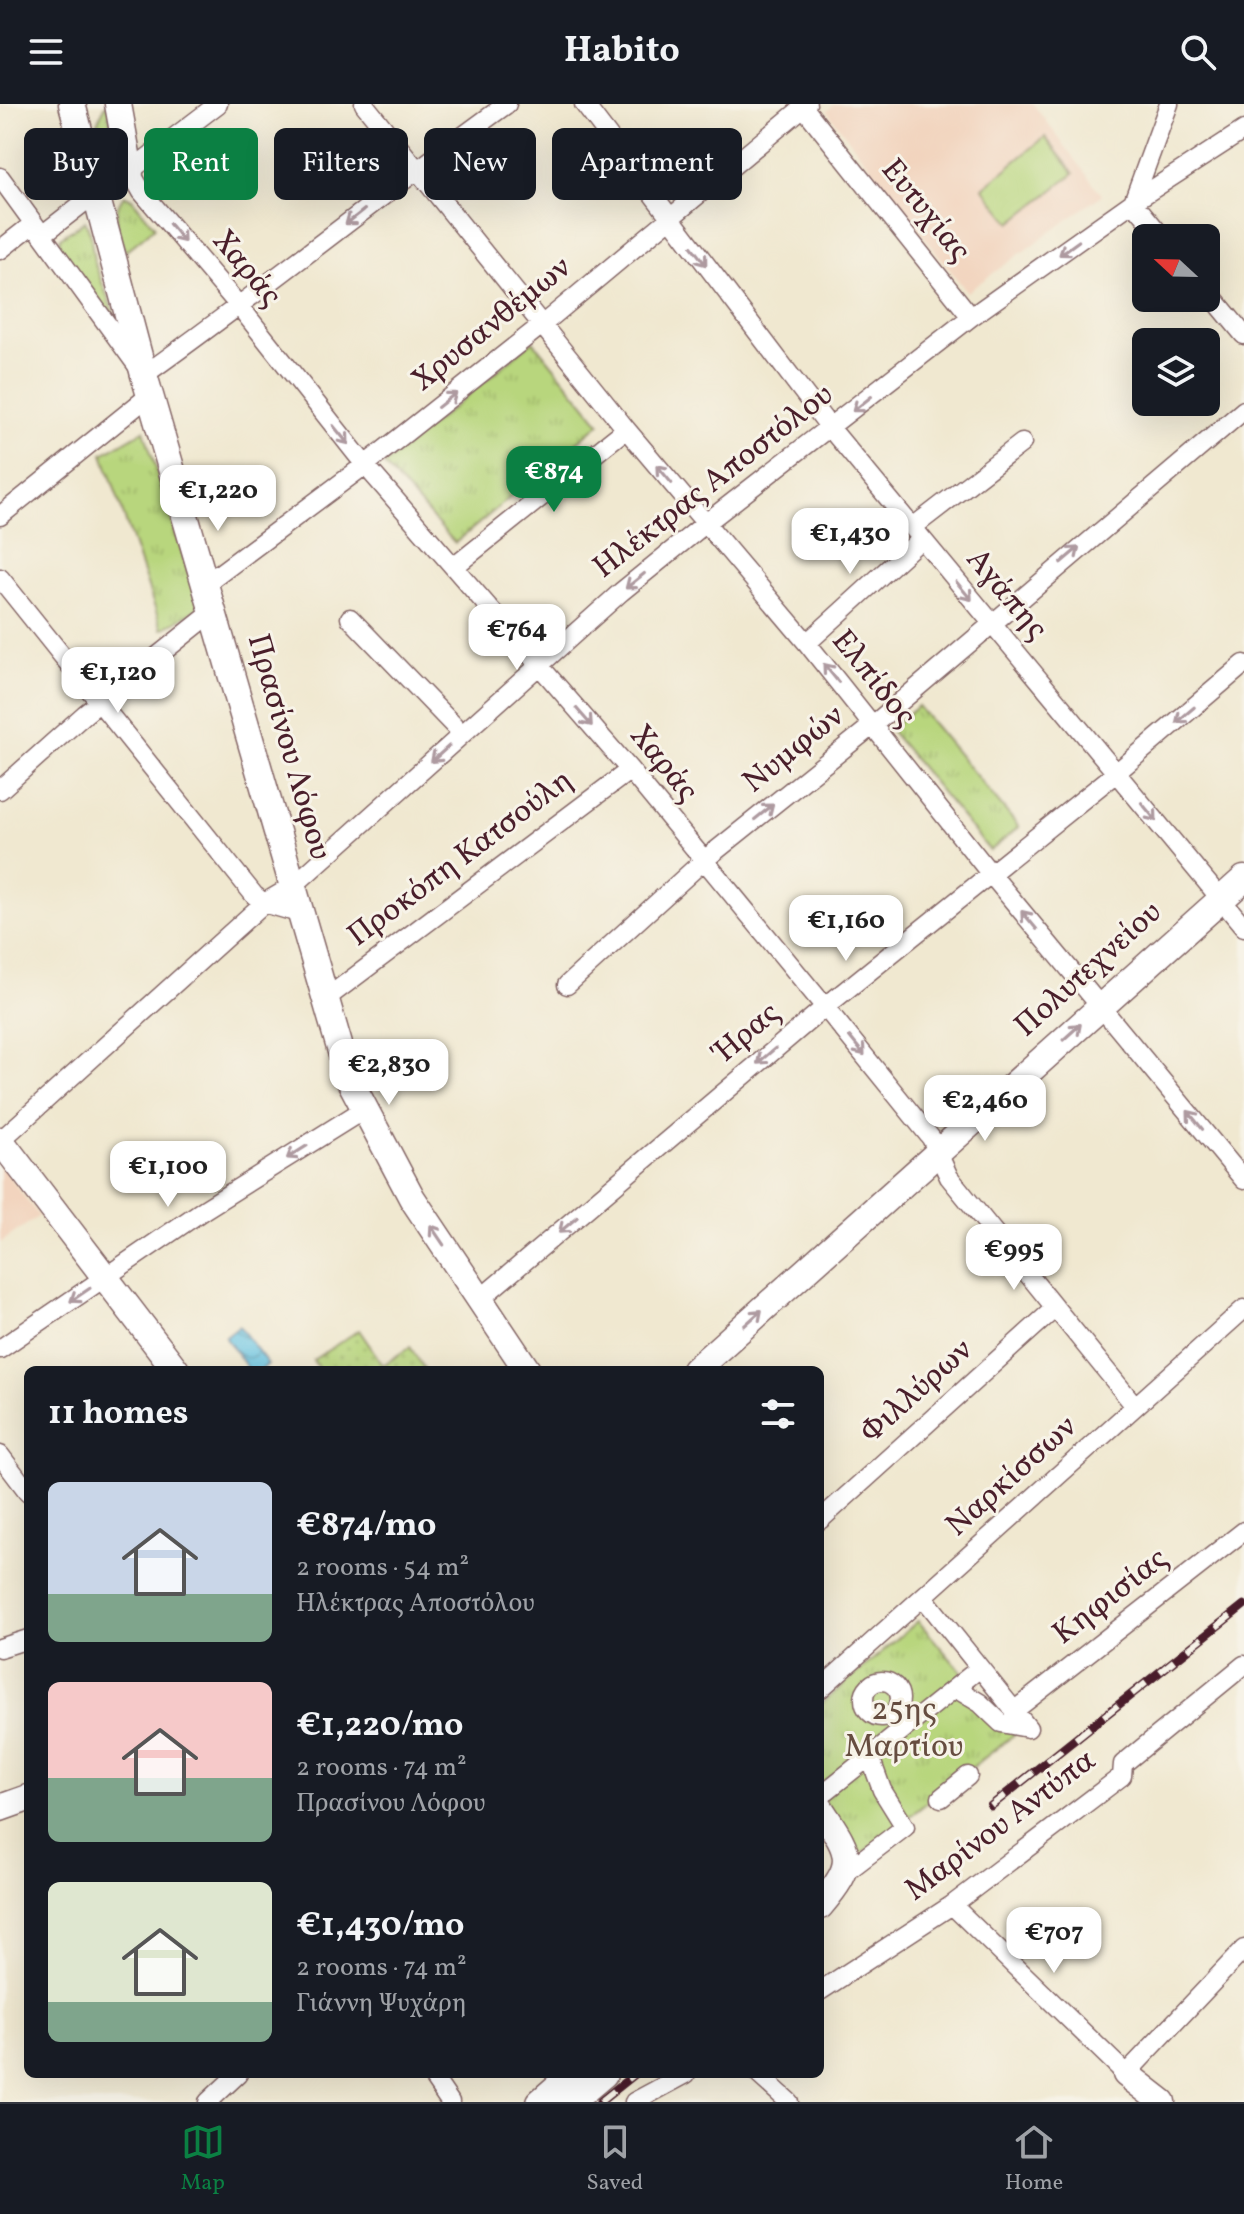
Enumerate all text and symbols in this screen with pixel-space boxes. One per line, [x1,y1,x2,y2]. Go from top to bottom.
text: Habito [564,27,680,77]
icon: menu [24,30,68,74]
icon: search [1176,30,1220,74]
chip: Buy [24,128,128,200]
chip: Rent [144,128,258,200]
chip: Filters [274,128,408,200]
chip: New [424,128,536,200]
chip: Apartment [552,128,742,200]
street label: Ευτυχίας [870,150,980,272]
one-way arrow [345,209,366,226]
street label: Χαράς [201,221,291,317]
one-way arrow [168,223,186,243]
north arrow [1132,224,1220,312]
map controls [1132,224,1220,416]
one-way arrow [1059,239,1081,256]
one-way arrow [690,245,707,266]
street label: Χρυσανθέμων [403,247,581,403]
button: layers [1132,328,1220,416]
street label: Ηλέκτρας Αποστόλου [585,374,843,590]
one-way arrow [436,391,457,409]
one-way arrow [852,395,873,413]
one-way arrow [332,424,350,445]
pin: €874 [507,446,601,514]
text: €874 [524,454,584,490]
one-way arrow [655,464,673,485]
pin: €1,220 [153,465,283,533]
text: €1,220 [178,473,258,509]
pin: €1,430 [785,508,915,576]
text: €1,430 [810,516,890,552]
street label: Αγάπης [955,540,1057,650]
one-way arrow [1059,546,1080,564]
one-way arrow [625,572,646,590]
one-way arrow [955,580,973,601]
pin: €764 [470,604,564,672]
text: €764 [487,612,547,648]
street label: Ελπίδος [820,621,926,737]
street label: Πρασίνου Λόφου [235,629,341,865]
pin: €1,120 [53,647,183,715]
text: €1,120 [80,655,157,691]
one-way arrow [822,663,840,684]
street label: Νυμφών [734,696,854,804]
one-way arrow [575,706,593,726]
one-way arrow [1175,706,1195,724]
street label: Χαράς [618,716,708,812]
one-way arrow [431,744,451,762]
street label: Προκόπη Κατσούλη [339,760,583,958]
one-way arrow [1139,802,1157,823]
one-way arrow [753,803,773,821]
street label: Πολυτεχνείου [1006,892,1172,1048]
pin: €1,160 [781,895,911,963]
text: €1,160 [807,903,885,939]
one-way arrow [1020,910,1038,930]
street label: Ήρας [703,993,790,1075]
one-way arrow [1061,1023,1081,1041]
one-way arrow [848,1036,866,1056]
pin: €2,830 [324,1039,454,1107]
text: €2,830 [347,1047,431,1083]
one-way arrow [757,1047,777,1065]
pin: €2,460 [920,1075,1050,1143]
text: €2,460 [942,1083,1028,1119]
one-way arrow [1186,1110,1203,1131]
pin: €1,100 [103,1141,233,1209]
one-way arrow [286,1144,309,1160]
text: €1,100 [128,1149,208,1185]
one-way arrow [559,1216,579,1234]
one-way arrow [429,1224,445,1246]
pin: €995 [967,1224,1061,1292]
text: €995 [984,1232,1044,1268]
one-way arrow [70,1287,92,1303]
one-way arrow [743,1309,763,1327]
street label: Φιλλύρων [851,1330,983,1454]
text: 11 homes [48,1391,188,1438]
icon: filters [756,1392,800,1436]
street label: Ναρκίσσων [937,1406,1087,1548]
text: €874/mo [296,1503,437,1550]
icon: home [112,1514,208,1610]
street label: Κηφισίας [1044,1538,1178,1656]
text: 2 rooms · 54 m² [296,1550,469,1586]
text: Ηλέκτρας Αποστόλου [296,1586,535,1622]
park label: 25ης Μαρτίου [845,1689,963,1770]
text: €1,220/mo [296,1703,464,1750]
icon: home [112,1714,208,1810]
street label: Μαρίνου Αντύπα [897,1740,1105,1912]
text: 2 rooms · 74 m² [296,1750,467,1786]
text: Πρασίνου Λόφου [296,1786,485,1822]
text: €1,430/mo [296,1903,465,1950]
pin: €707 [1007,1907,1101,1975]
icon: home [112,1914,208,2010]
text: €707 [1024,1915,1084,1951]
text: 2 rooms · 74 m² [296,1950,467,1986]
text: Γιάννη Ψυχάρη [296,1986,467,2022]
tab: Map [181,2120,225,2199]
tab: Saved [587,2120,643,2199]
tab: Home [1005,2120,1063,2199]

